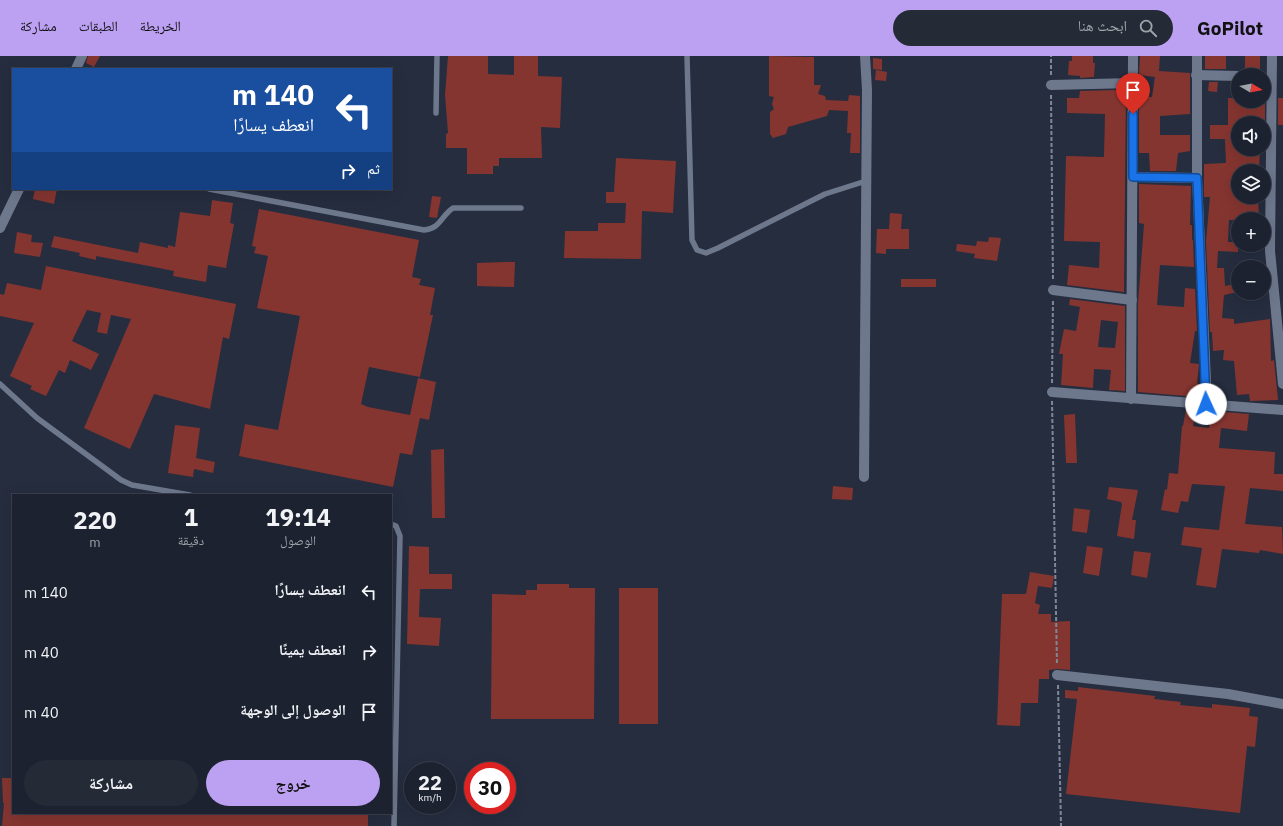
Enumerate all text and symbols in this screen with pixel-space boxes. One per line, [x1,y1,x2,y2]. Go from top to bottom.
search box [893,10,1173,46]
text: ابحث هنا [1078,16,1127,35]
text: GoPilot [1197,16,1263,40]
text: مشاركة [20,17,57,35]
text: الطبقات [79,17,118,35]
text: الخريطة [140,17,181,35]
icon: search [1137,17,1159,39]
north arrow [1231,68,1271,108]
map controls [1231,68,1271,300]
pin [1116,73,1150,114]
text: 140 m [232,76,314,113]
icon: arrive [1122,79,1144,101]
icon: left [328,84,380,136]
text: انعطف يسارًا [233,113,314,136]
button: sound [1231,116,1271,156]
text: ثم [367,159,380,178]
icon: right [337,160,359,182]
button: layers [1231,164,1271,204]
button: + [1231,212,1271,252]
button: − [1231,260,1271,300]
position arrow [1185,383,1227,425]
text: 1 [184,501,198,533]
text: 19:14 [265,501,331,533]
text: 220 [73,504,116,536]
text: دقيقة [178,532,204,549]
text: الوصول [280,532,316,549]
text: m [89,534,101,551]
text: انعطف يسارًا [274,580,346,599]
icon: left [358,581,380,603]
text: 140 m [24,583,68,602]
text: انعطف يمينًا [279,640,346,659]
icon: right [358,641,380,663]
text: 40 m [24,643,59,662]
text: الوصول إلى الوجهة [240,700,346,719]
icon: arrive [358,701,380,723]
text: 40 m [24,703,59,722]
button: مشاركة [24,760,198,806]
button: خروج [206,760,380,806]
speed limit sign: 30 [464,762,516,814]
text: 22 [418,769,442,796]
text: km/h [418,791,442,804]

